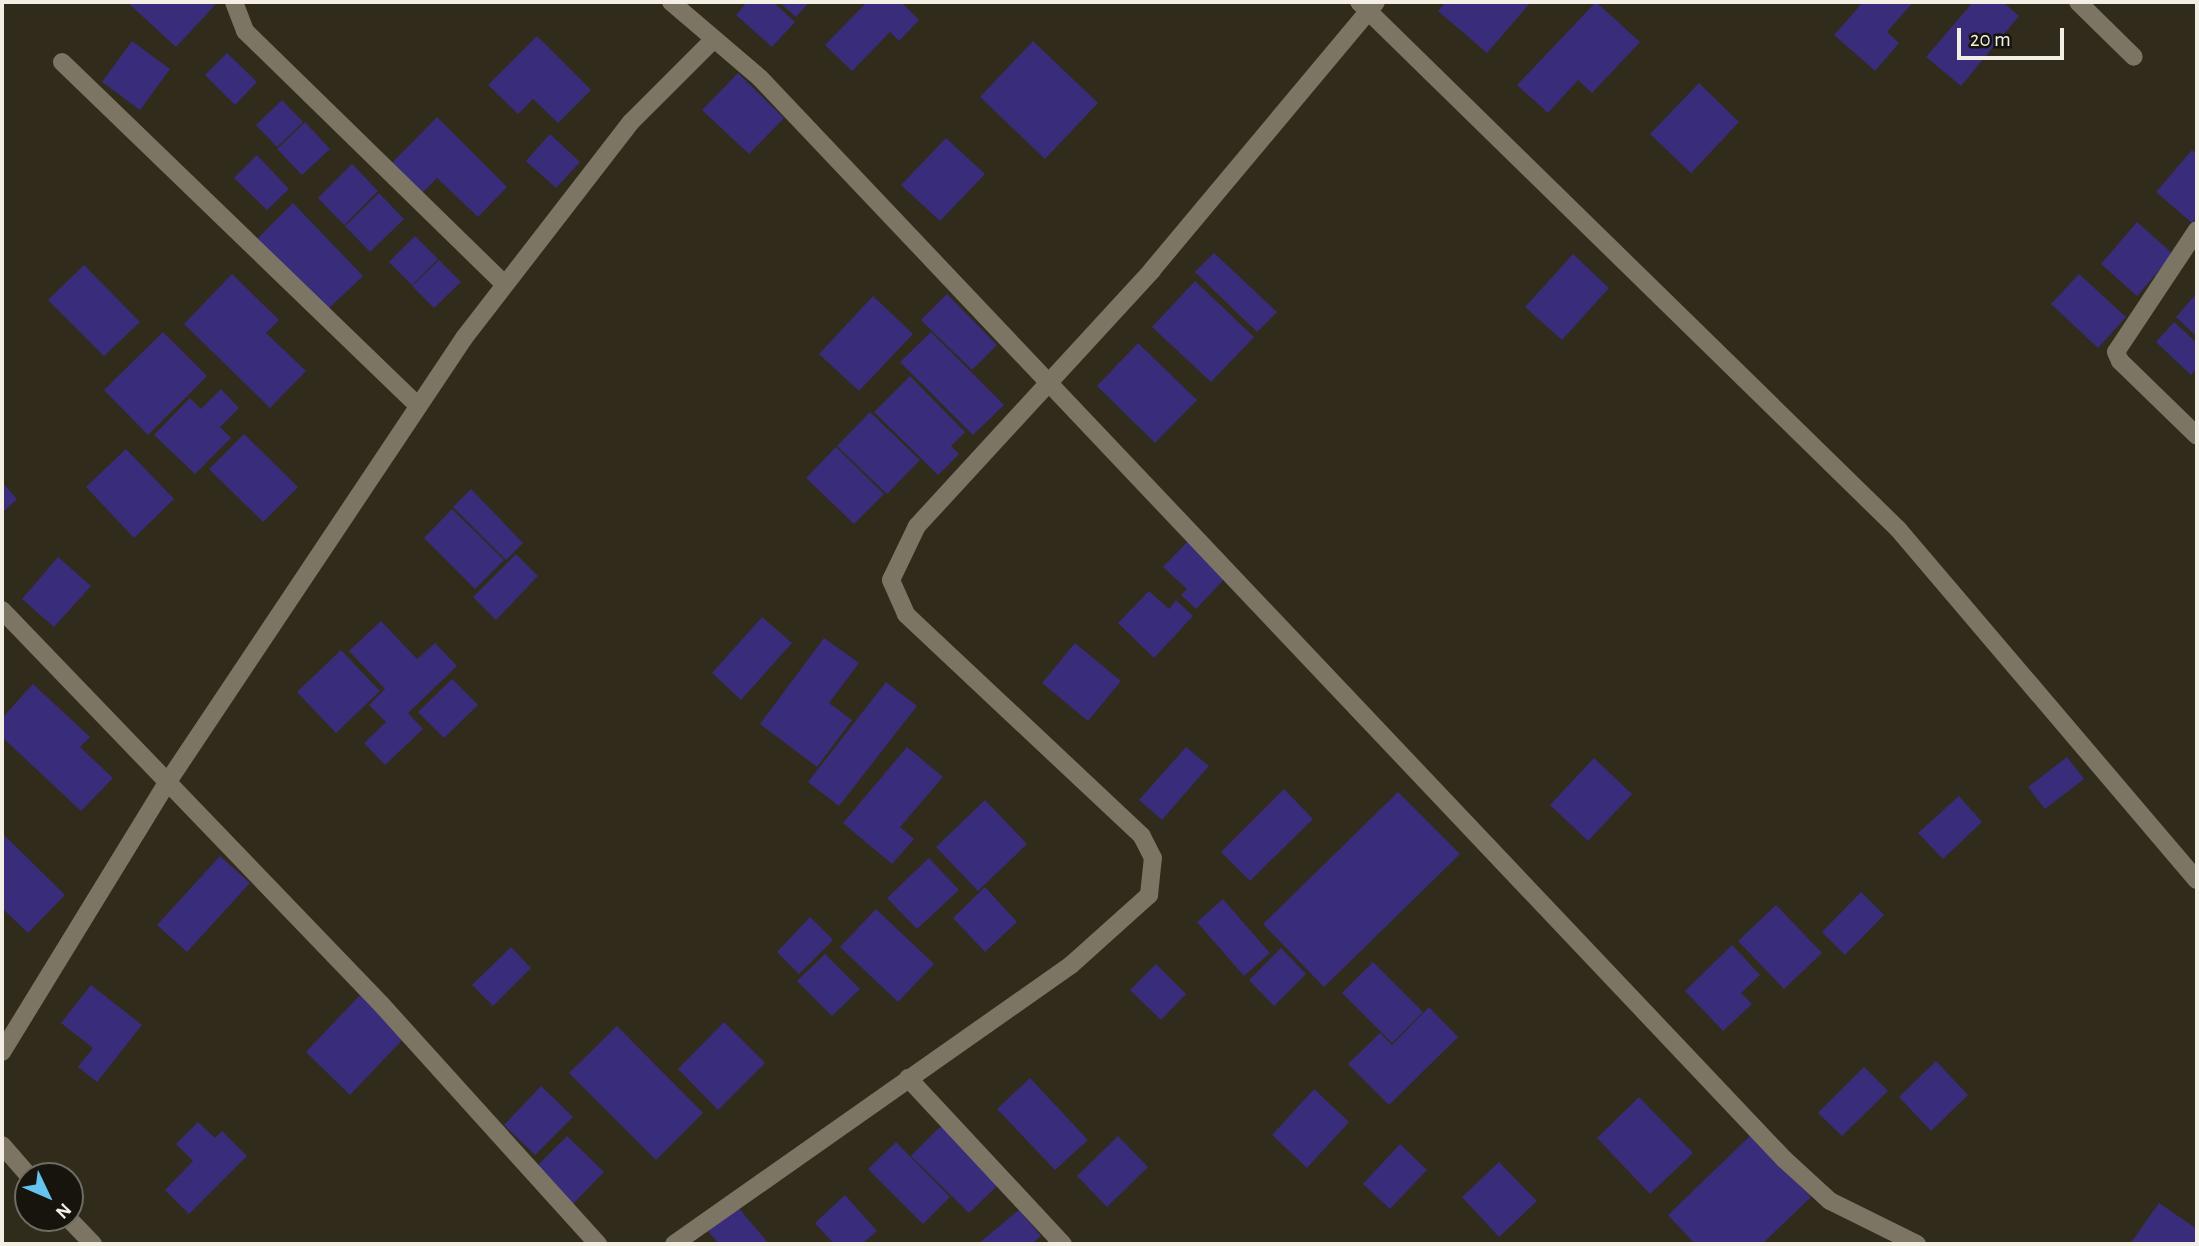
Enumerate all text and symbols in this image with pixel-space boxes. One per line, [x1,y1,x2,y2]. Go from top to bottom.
scale bar [1961,14,2068,58]
text: 20 m [1970,29,2011,50]
north arrow [14,1162,84,1232]
text: N [52,1199,74,1222]

